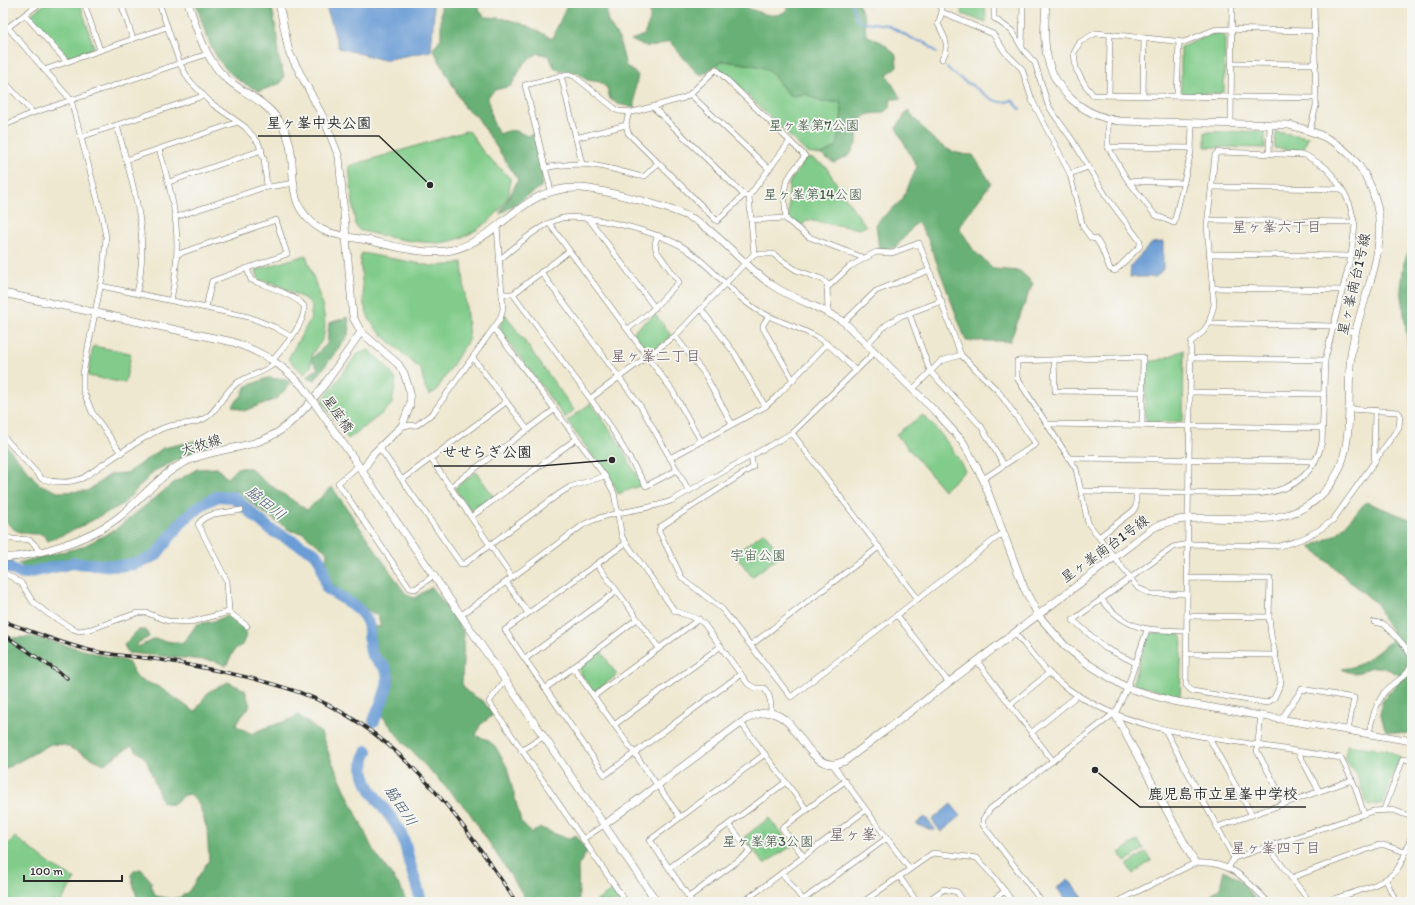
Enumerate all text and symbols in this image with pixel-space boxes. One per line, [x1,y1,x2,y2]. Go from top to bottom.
callout: 星ヶ峯中央公園 [258,109,379,136]
text: 星ヶ峯中央公園 [266,114,372,132]
park label: 星ヶ峯第7公園 [769,117,859,134]
park label: 星ヶ峯第14公園 [764,186,862,203]
district label: 星ヶ峯六丁目 [1232,218,1322,236]
street label: 星ヶ峯南台1号線 [1334,231,1374,337]
district label: 星ヶ峯二丁目 [611,347,701,365]
street label: 星座橋 [319,392,357,436]
street label: 大牧線 [178,431,224,459]
callout: せせらぎ公園 [434,439,540,466]
text: せせらぎ公園 [442,443,532,461]
water label: 脇田川 [243,482,289,524]
street label: 星ヶ峯南台1号線 [1058,511,1152,587]
park label: 宇宙公園 [730,547,786,564]
callout: 鹿児島市立星峯中学校 [1140,780,1306,807]
water label: 脇田川 [381,782,421,830]
text: 鹿児島市立星峯中学校 [1148,785,1298,803]
district label: 星ヶ峯 [829,825,877,844]
park label: 星ヶ峯第3公園 [722,833,814,850]
district label: 星ヶ峯四丁目 [1231,839,1321,857]
scale bar [24,857,122,883]
text: 100 m [30,864,63,878]

